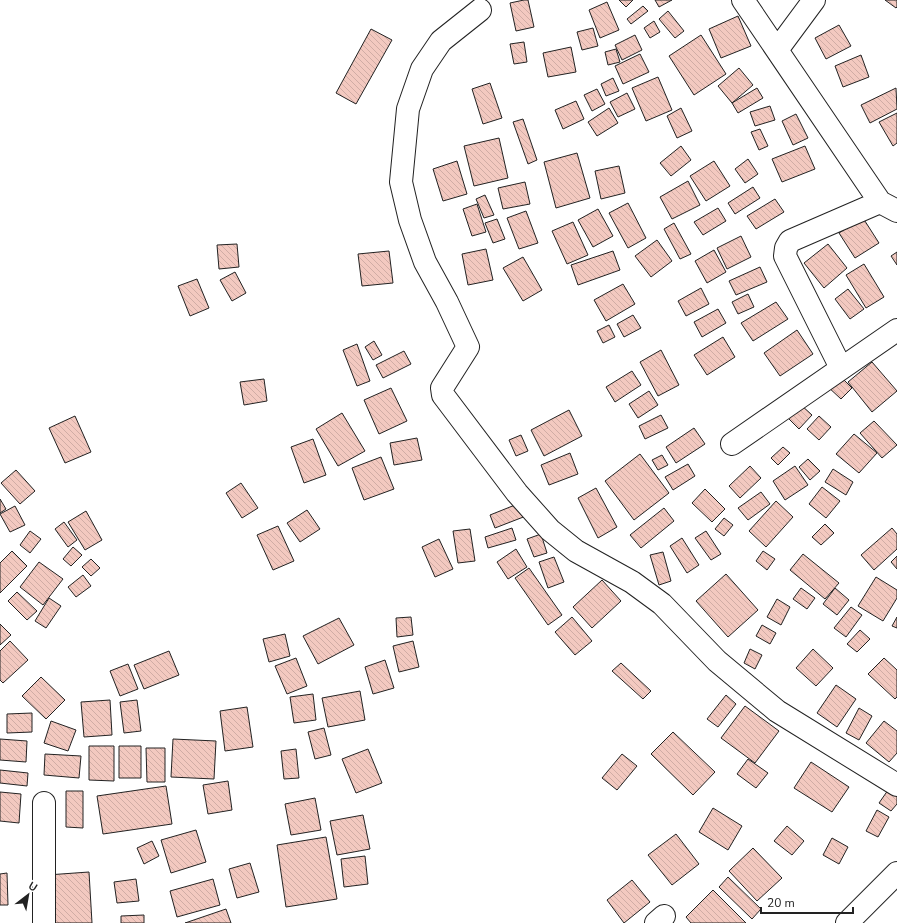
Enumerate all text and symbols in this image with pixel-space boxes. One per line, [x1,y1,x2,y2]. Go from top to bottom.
north arrow [8,875,48,915]
text: U [26,878,40,895]
scale bar [761,889,853,915]
text: 20 m [767,895,795,911]

